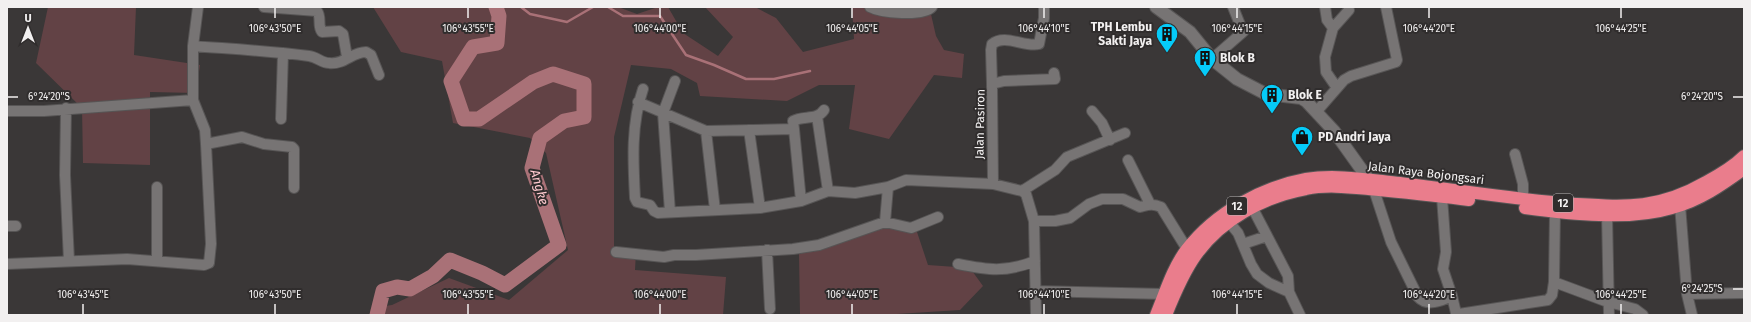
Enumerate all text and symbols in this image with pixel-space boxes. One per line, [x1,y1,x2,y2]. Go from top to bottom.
north arrow [8,8,48,48]
text: U [24,12,32,25]
place label: TPH Lembu Sakti Jaya [1091,20,1152,48]
building icon: TPH Lembu Sakti Jaya [1154,21,1180,54]
text: 106°43'50"E [249,23,301,35]
text: 106°43'55"E [442,23,494,35]
text: 106°44'00"E [634,23,687,35]
text: 106°44'05"E [826,23,878,35]
text: 106°44'10"E [1018,23,1070,35]
text: 106°44'15"E [1211,23,1263,35]
text: 106°44'20"E [1403,23,1455,35]
text: 106°44'25"E [1595,23,1647,35]
building icon: Blok B [1192,45,1218,78]
place label: Blok B [1220,51,1255,65]
building icon: Blok E [1259,82,1285,115]
place label: Blok E [1288,88,1322,102]
street label: Jalan Pasiron [972,89,988,159]
text: 6°24'20"S [28,91,71,103]
text: 6°24'20"S [1681,91,1724,103]
shop icon: PD Andri Jaya [1289,124,1315,157]
place label: PD Andri Jaya [1318,130,1391,144]
street label: Jalan Raya Bojongsari [1367,159,1485,187]
water label: Angke [527,167,552,207]
road number: 12 [1553,194,1573,212]
road number: 12 [1227,197,1247,215]
text: 6°24'25"S [1681,283,1723,295]
text: 106°43'45"E [57,289,109,301]
text: 106°43'50"E [249,289,301,301]
text: 106°43'55"E [442,289,494,301]
text: 106°44'00"E [634,289,687,301]
text: 106°44'05"E [826,289,878,301]
text: 106°44'10"E [1018,289,1070,301]
text: 106°44'15"E [1211,289,1263,301]
text: 106°44'20"E [1403,289,1455,301]
text: 106°44'25"E [1595,289,1647,301]

